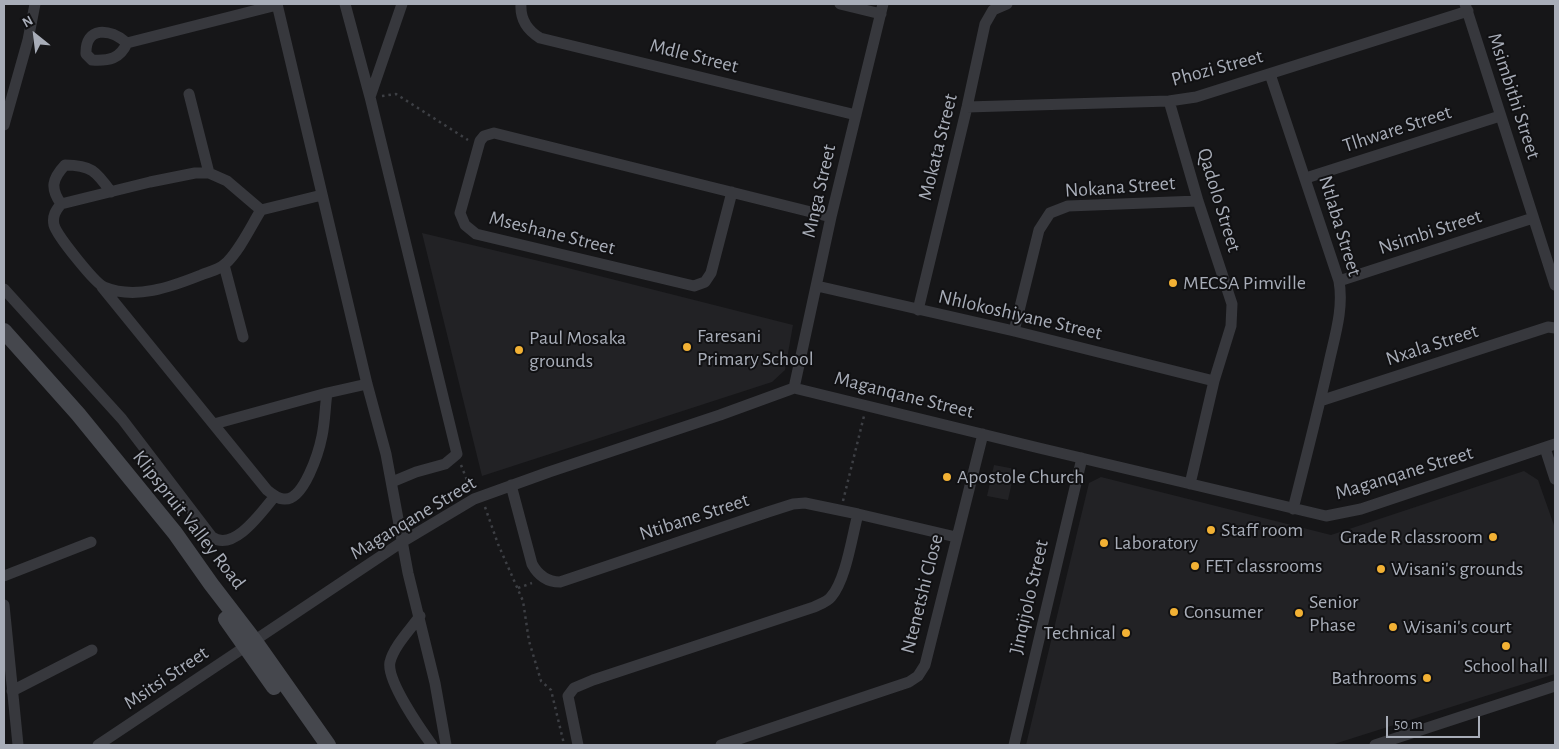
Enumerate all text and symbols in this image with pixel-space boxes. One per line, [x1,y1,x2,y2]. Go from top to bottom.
north arrow [10,10,60,60]
text: N [20,13,35,30]
street label: Msimbithi Street [1482,30,1546,162]
street label: Mdle Street [647,33,741,79]
street label: Phozi Street [1169,44,1265,92]
street label: Mokata Street [913,91,963,203]
street label: Tlhware Street [1340,100,1454,158]
street label: Mnga Street [797,142,841,240]
street label: Qadolo Street [1192,145,1246,255]
street label: Nokana Street [1064,171,1176,203]
street label: Ntlaba Street [1313,173,1367,279]
street label: Nsimbi Street [1375,204,1485,260]
street label: Mseshane Street [486,206,618,260]
place label: MECSA Pimville [1183,271,1306,295]
marker: MECSA Pimville [1167,277,1179,289]
street label: Nhlokoshiyane Street [936,285,1104,345]
street label: Nxala Street [1383,319,1481,371]
place label: Faresani Primary School [697,324,814,371]
place label: Paul Mosaka grounds [529,326,626,373]
marker: Faresani Primary School [681,341,693,353]
marker: Paul Mosaka grounds [513,344,525,356]
street label: Maganqane Street [832,366,976,424]
street label: Maganqane Street [1332,441,1476,505]
street label: Klipspruit Valley Road [127,446,251,594]
place label: Apostole Church [957,465,1084,489]
street label: Maganqane Street [346,471,480,565]
marker: Apostole Church [941,471,953,483]
street label: Ntibane Street [636,488,752,546]
place label: Staff room [1221,518,1303,542]
marker: Staff room [1205,524,1217,536]
place label: Grade R classroom [1340,525,1483,549]
place label: Laboratory [1114,531,1198,555]
marker: Grade R classroom [1487,531,1499,543]
street label: Ntenetshi Close [896,532,948,656]
street label: Jinqijolo Street [1004,537,1054,657]
marker: Laboratory [1098,537,1110,549]
place label: FET classrooms [1205,554,1322,578]
place label: Wisani's grounds [1391,557,1523,581]
marker: FET classrooms [1189,560,1201,572]
marker: Wisani's grounds [1375,563,1387,575]
place label: Senior Phase [1309,590,1358,637]
place label: Consumer [1184,600,1263,624]
marker: Consumer [1168,606,1180,618]
marker: Senior Phase [1293,607,1305,619]
place label: Wisani's court [1403,615,1512,639]
place label: Technical [1044,621,1116,645]
marker: Wisani's court [1387,621,1399,633]
marker: Technical [1120,627,1132,639]
marker: School hall [1500,640,1512,652]
street label: Msitsi Street [119,641,213,715]
place label: School hall [1464,654,1548,678]
place label: Bathrooms [1331,666,1417,690]
marker: Bathrooms [1421,672,1433,684]
scale bar [1389,706,1483,738]
text: 50 m [1394,717,1423,732]

